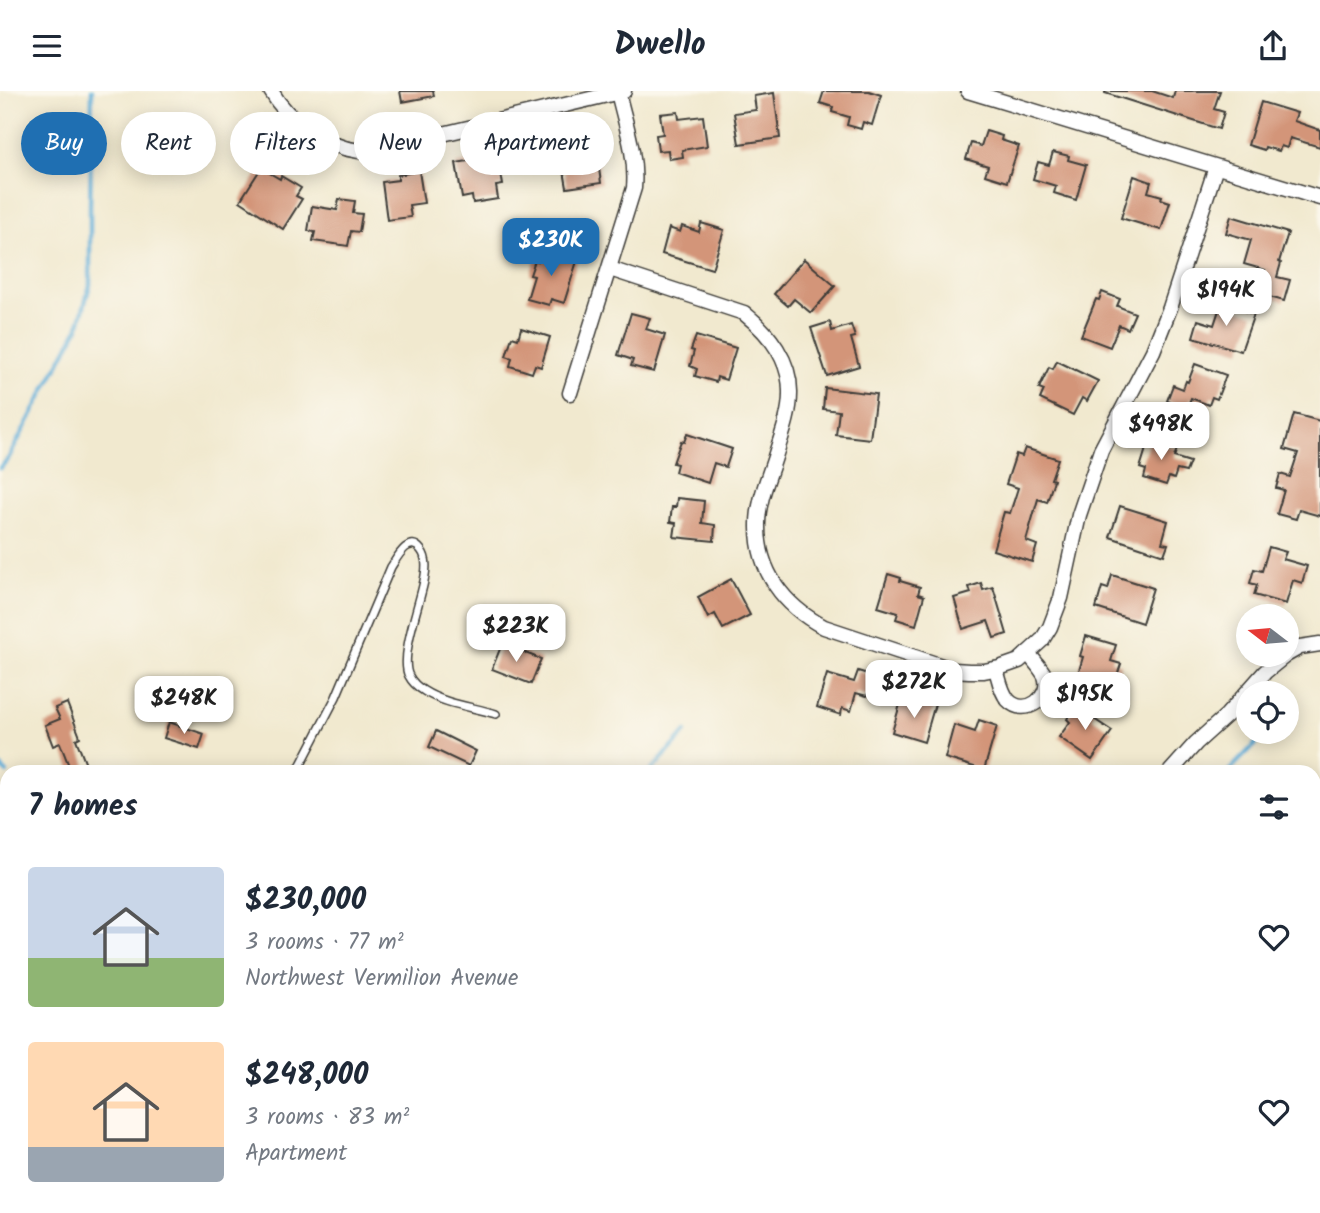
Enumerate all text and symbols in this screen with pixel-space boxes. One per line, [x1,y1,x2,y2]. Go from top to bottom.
text: Dwello [614,20,706,71]
icon: menu [28,27,66,65]
icon: share [1254,27,1292,65]
chip: Buy [21,112,107,175]
chip: Rent [121,112,216,175]
chip: Filters [230,112,340,175]
chip: New [354,112,446,175]
chip: Apartment [460,112,614,175]
pin: $230K [502,219,600,278]
text: $230K [518,223,584,259]
pin: $194K [1177,268,1275,328]
text: $194K [1197,273,1255,309]
pin: $498K [1112,403,1210,462]
text: $498K [1128,407,1194,443]
north arrow [1236,604,1298,667]
map controls [1236,604,1299,744]
pin: $223K [467,605,565,664]
text: $223K [483,609,549,645]
pin: $272K [865,661,963,720]
text: $272K [881,665,947,701]
pin: $195K [1036,673,1134,732]
pin: $248K [135,677,233,736]
text: $195K [1056,677,1114,713]
text: $248K [151,681,217,717]
button: locate [1236,681,1299,744]
text: 7 homes [28,783,138,831]
icon: filters [1255,788,1293,826]
text: $230,000 [245,877,366,925]
icon: home [84,895,168,979]
icon: heart [1255,918,1293,956]
text: 3 rooms · 77 m² [245,925,404,961]
text: Northwest Vermilion Avenue [245,961,518,997]
text: $248,000 [245,1052,368,1100]
icon: home [84,1070,168,1154]
icon: heart [1255,1093,1293,1131]
text: 3 rooms · 83 m² [245,1100,409,1136]
text: Apartment [245,1136,347,1172]

